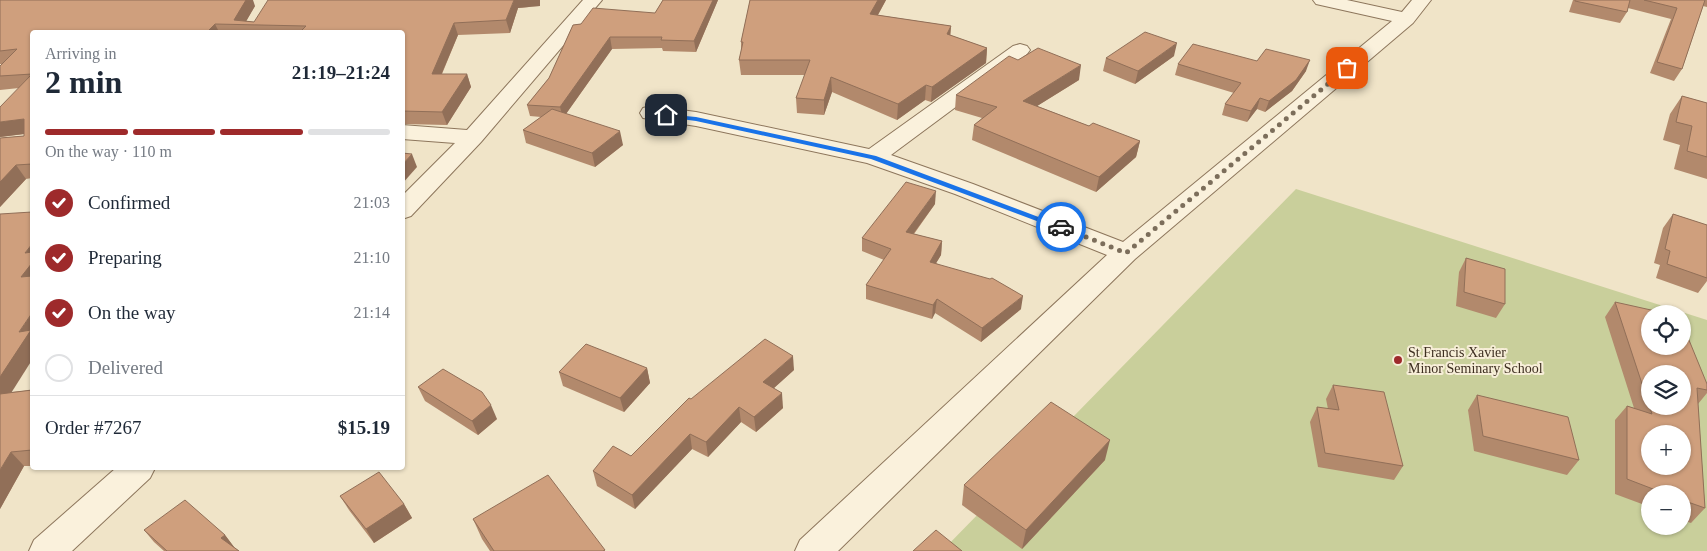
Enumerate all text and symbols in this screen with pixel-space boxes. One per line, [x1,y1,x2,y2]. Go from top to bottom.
text: Arriving in [45,45,117,62]
pin [1326,47,1368,89]
icon: bag [1333,54,1361,82]
text: 21:19–21:24 [292,62,390,83]
text: 2 min [45,64,122,100]
pin [645,94,687,136]
icon: home [652,101,680,129]
text: On the way · 110 m [45,143,172,160]
icon: check [45,189,73,217]
text: Confirmed [88,192,170,213]
text: 21:03 [354,194,390,211]
courier [1036,202,1086,252]
icon: car [1047,213,1075,241]
icon: check [45,244,73,272]
text: Preparing [88,247,162,268]
text: 21:10 [354,249,390,266]
icon: check [45,299,73,327]
text: On the way [88,302,176,323]
text: 21:14 [354,304,390,321]
map controls [1641,305,1691,535]
button: locate [1641,305,1691,355]
place label: St Francis Xavier Minor Seminary School [1408,345,1543,376]
marker: St Francis Xavier Minor Seminary School [1392,354,1404,366]
text: Delivered [88,357,163,378]
button: layers [1641,365,1691,415]
text: Order #7267 [45,417,142,438]
text: $15.19 [338,417,390,438]
button: + [1641,425,1691,475]
button: − [1641,485,1691,535]

